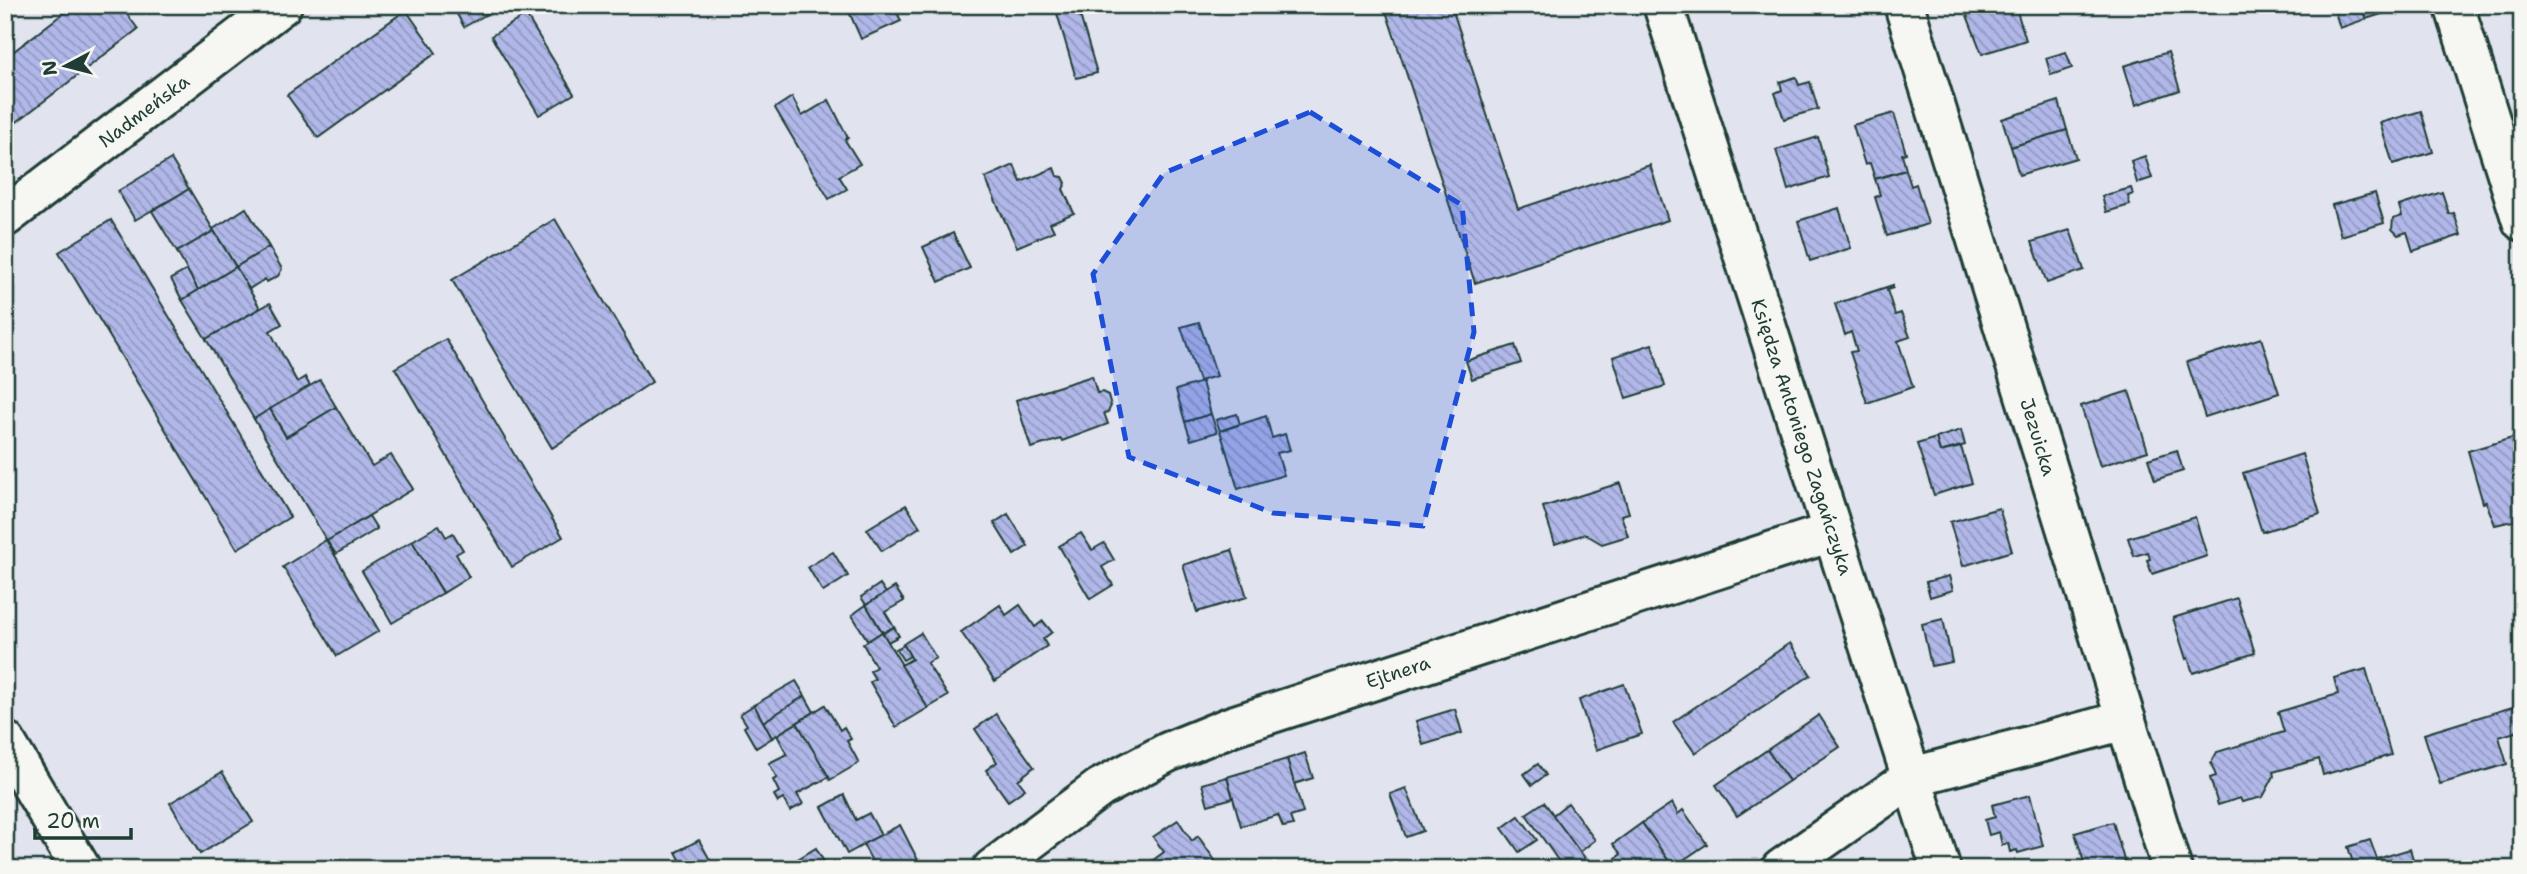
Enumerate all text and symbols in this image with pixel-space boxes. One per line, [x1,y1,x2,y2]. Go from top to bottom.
north arrow [32,32,102,102]
text: N [36,59,63,77]
street label: Nadmeńska [94,69,195,153]
street label: Księdza Antoniego Zagańczyka [1745,296,1859,579]
street label: Jezuicka [2014,395,2062,479]
street label: Ejtnera [1363,650,1434,694]
scale bar [35,797,131,841]
text: 20 m [46,807,100,835]

